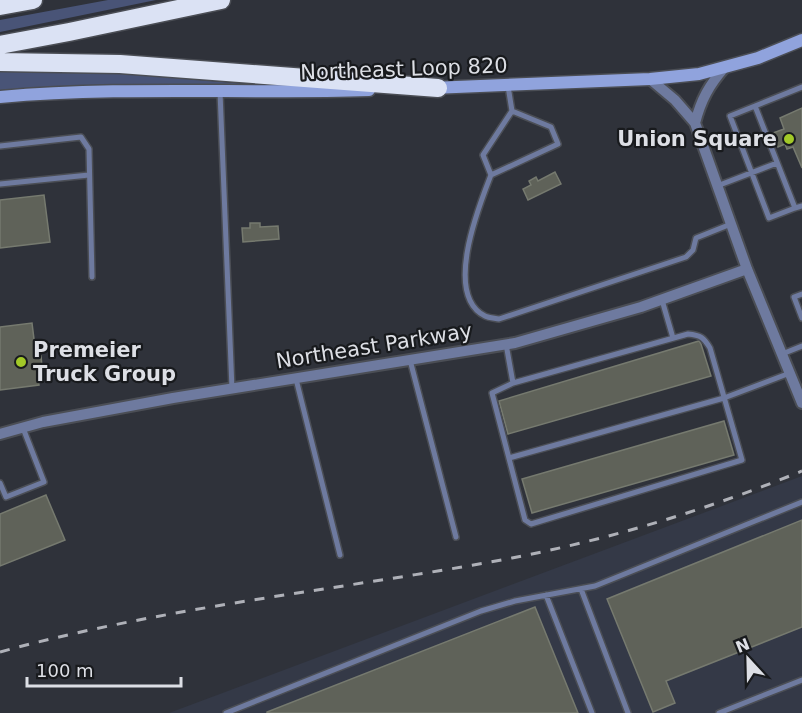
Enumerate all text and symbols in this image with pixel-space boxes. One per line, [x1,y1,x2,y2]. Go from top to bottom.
street label: Northeast Loop 820 [300,53,508,85]
place label: Union Square [617,127,777,151]
marker: Union Square [782,132,796,146]
street label: Northeast Parkway [274,319,474,373]
place label: Premeier Truck Group [33,338,176,386]
marker: Premeier Truck Group [14,355,28,369]
north arrow [718,629,778,689]
text: N [733,634,752,657]
scale bar [27,650,182,688]
text: 100 m [36,660,94,681]

